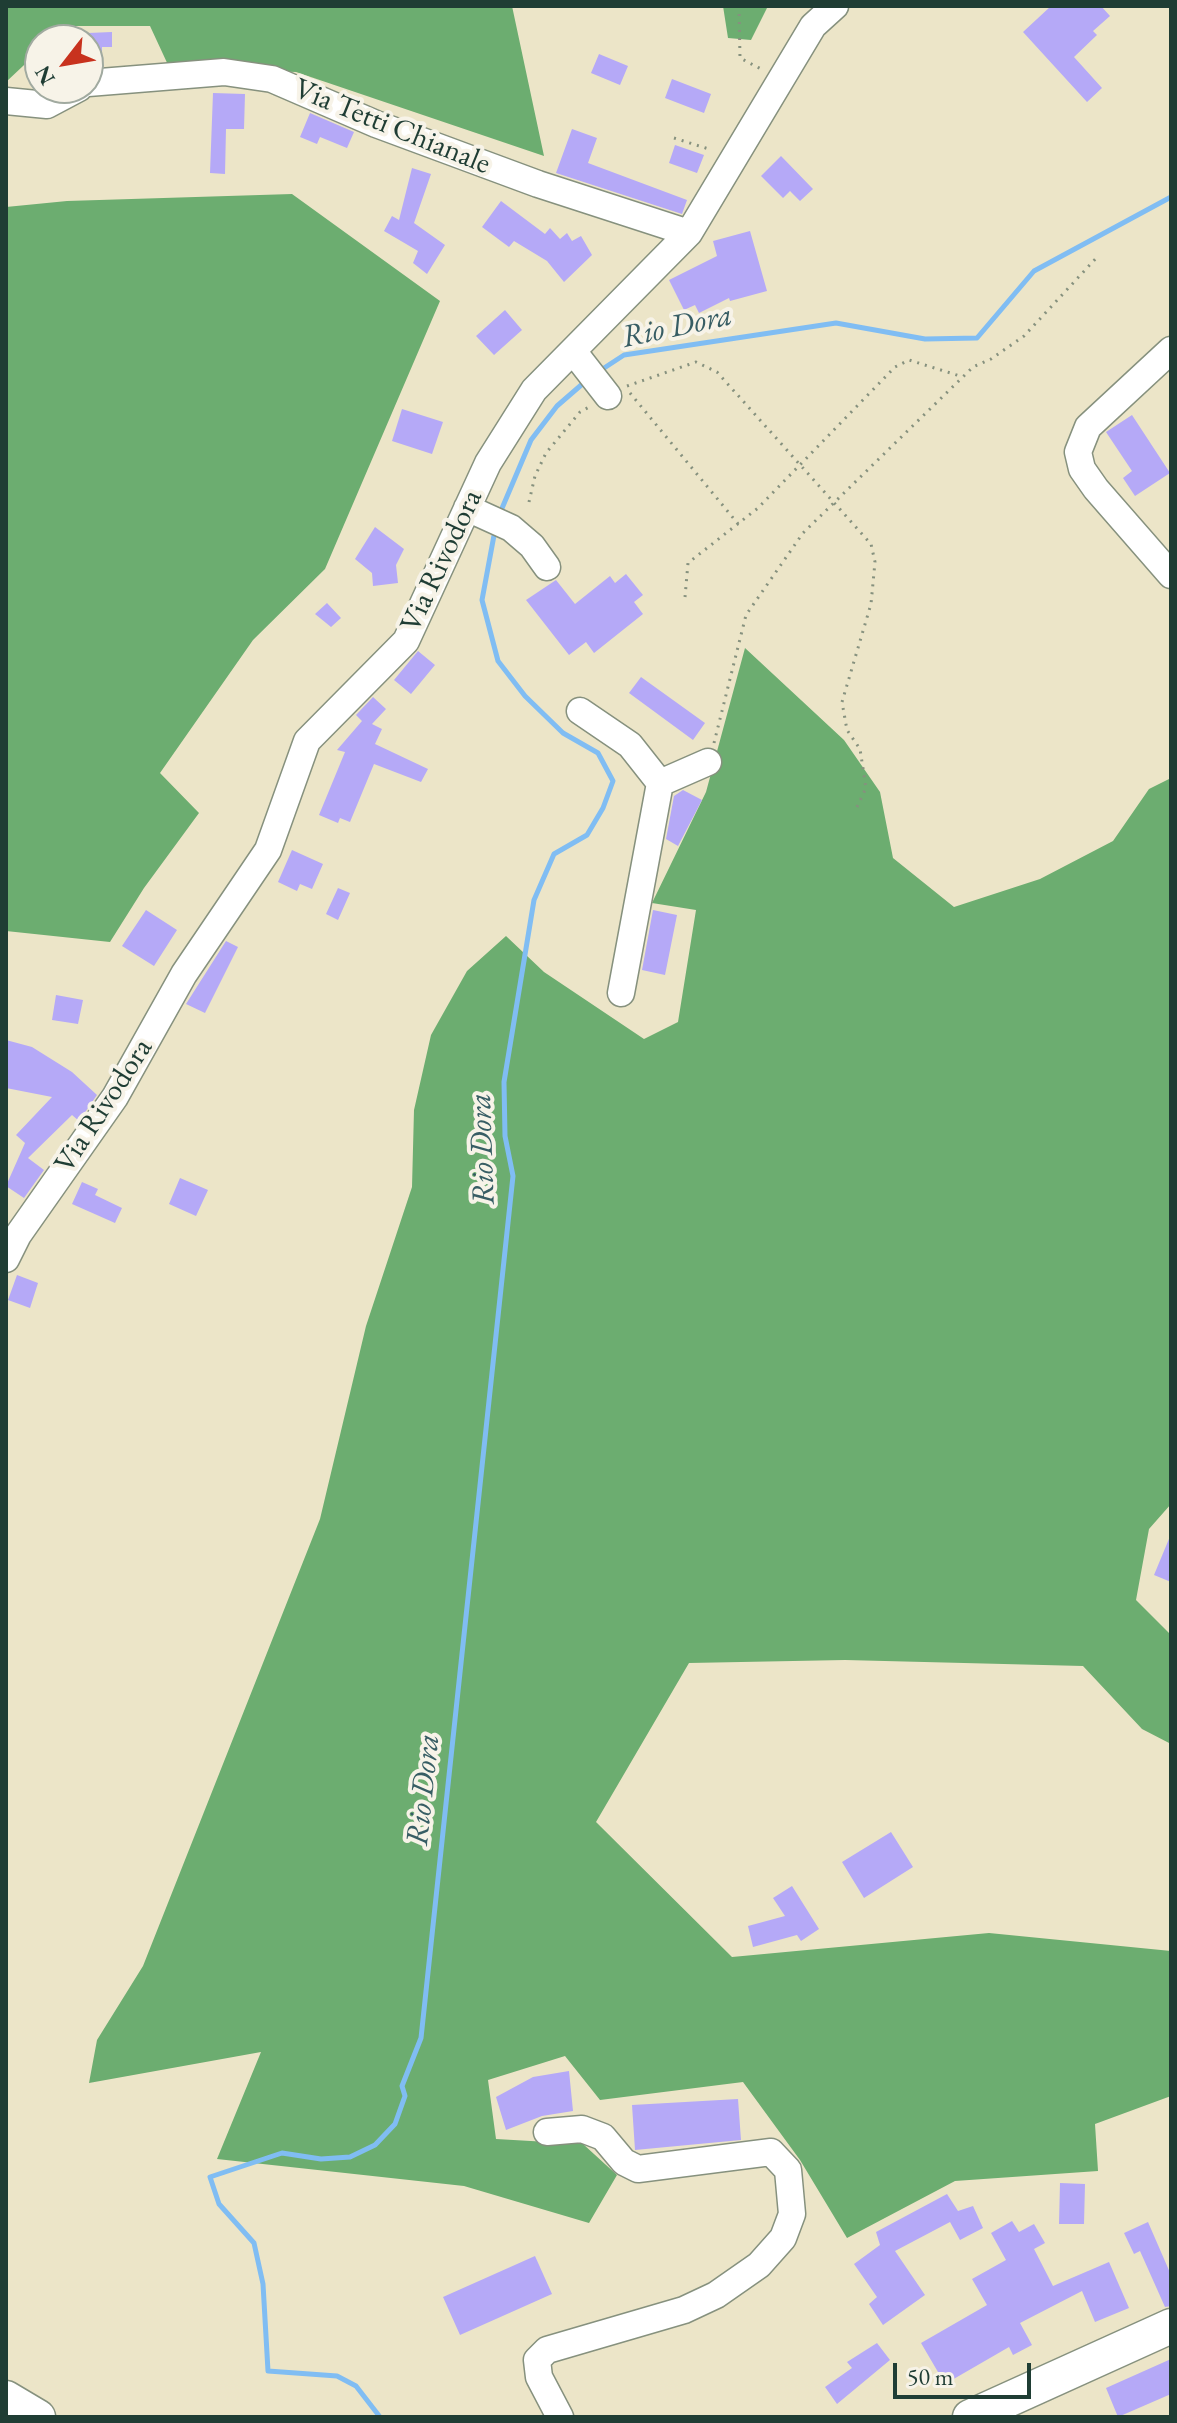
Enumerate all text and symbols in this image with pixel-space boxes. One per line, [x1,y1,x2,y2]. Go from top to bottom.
north arrow [24,24,104,104]
text: N [28,60,62,91]
street label: Via Tetti Chianale [289,71,495,183]
water label: Rio Dora [618,297,736,357]
street label: Via Rivodora [393,484,491,638]
street label: Via Rivodora [47,1032,161,1180]
water label: Rio Dora [462,1092,504,1206]
water label: Rio Dora [399,1732,449,1848]
scale bar [897,2347,1035,2397]
text: 50 m [907,2361,954,2392]

